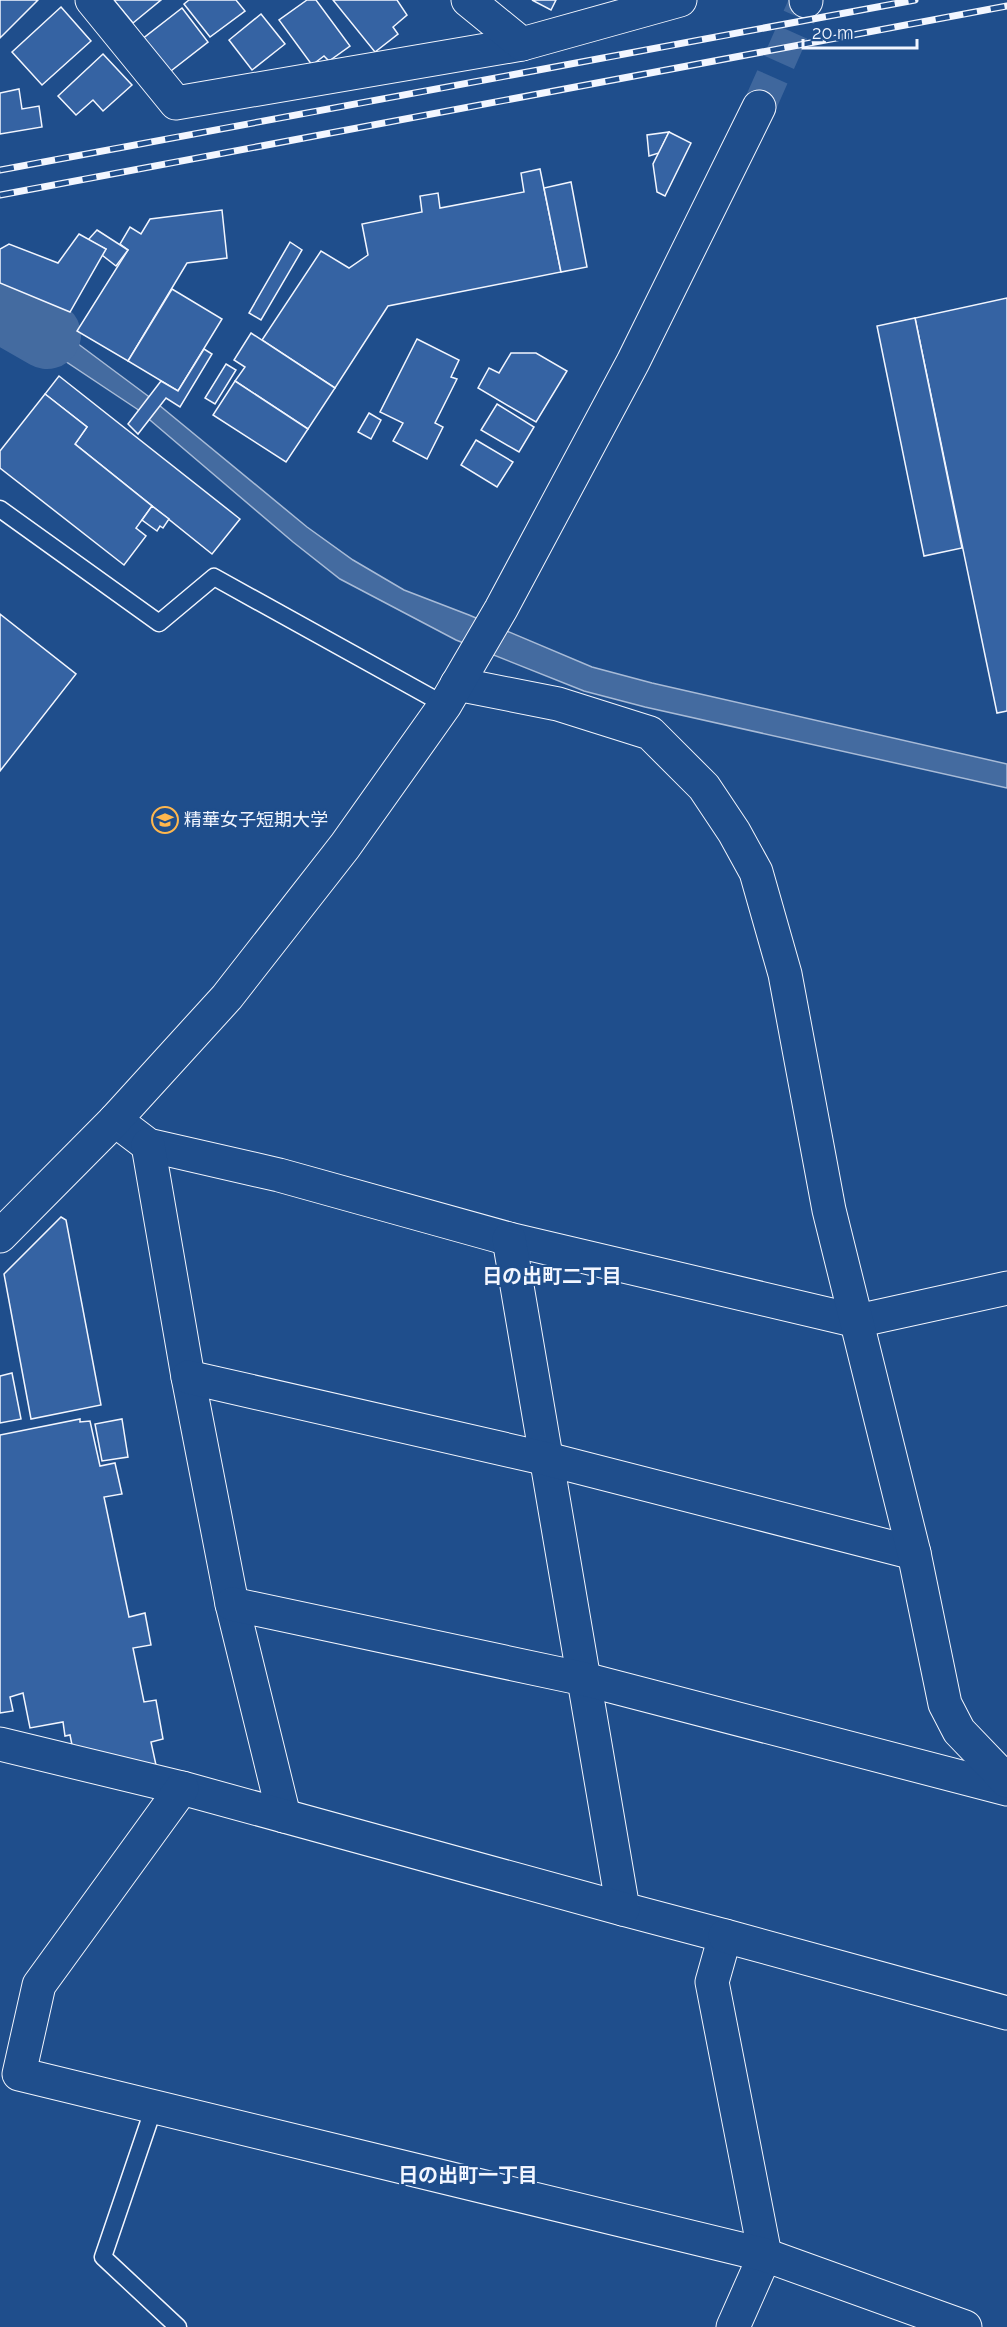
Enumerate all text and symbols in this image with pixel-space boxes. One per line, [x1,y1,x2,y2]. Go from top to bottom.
scale bar [803,12,917,50]
text: 20 m [812,22,854,43]
school or university icon: 精華女子短期大学 [150,805,180,835]
place label: 精華女子短期大学 [184,809,328,830]
district label: 日の出町二丁目 [482,1264,622,1288]
district label: 日の出町一丁目 [398,2163,538,2187]

